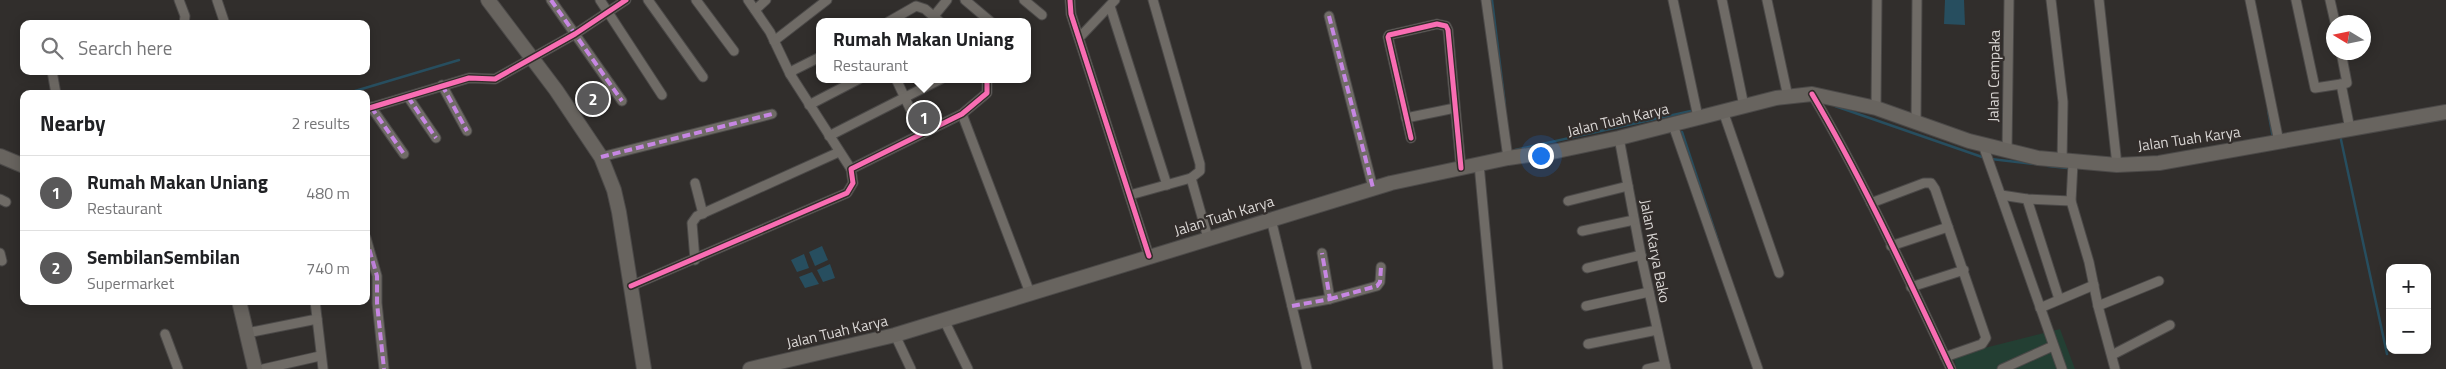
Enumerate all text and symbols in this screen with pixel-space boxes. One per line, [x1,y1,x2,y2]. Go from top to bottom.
north arrow [2326,15,2371,60]
popup [816,18,1031,83]
search box [20,20,370,75]
text: Rumah Makan Uniang [833,24,1014,53]
street label: Jalan Cempaka [1981,29,2006,122]
text: Search here [78,33,172,62]
icon: search [38,34,66,62]
text: Restaurant [833,53,908,77]
pin: 2 [577,80,609,118]
street label: Jalan Tuah Karya [1565,97,1671,142]
pin: 1 [908,99,940,137]
text: Nearby [40,107,105,139]
text: 2 results [291,111,350,135]
street label: Jalan Tuah Karya [2136,120,2242,157]
your location [1528,143,1554,169]
text: Rumah Makan Uniang [87,167,268,196]
text: 1 [52,181,60,205]
text: 480 m [306,181,350,205]
street label: Jalan Tuah Karya [1171,189,1277,242]
text: Restaurant [87,196,162,220]
street label: Jalan Karya Bako [1634,197,1677,305]
text: SembilanSembilan [87,242,240,271]
text: 2 [52,256,60,280]
text: 740 m [306,256,350,280]
map controls [2386,264,2431,354]
button: + [2386,264,2431,309]
text: Supermarket [87,271,174,295]
street label: Jalan Tuah Karya [784,309,890,354]
button: − [2386,309,2431,354]

